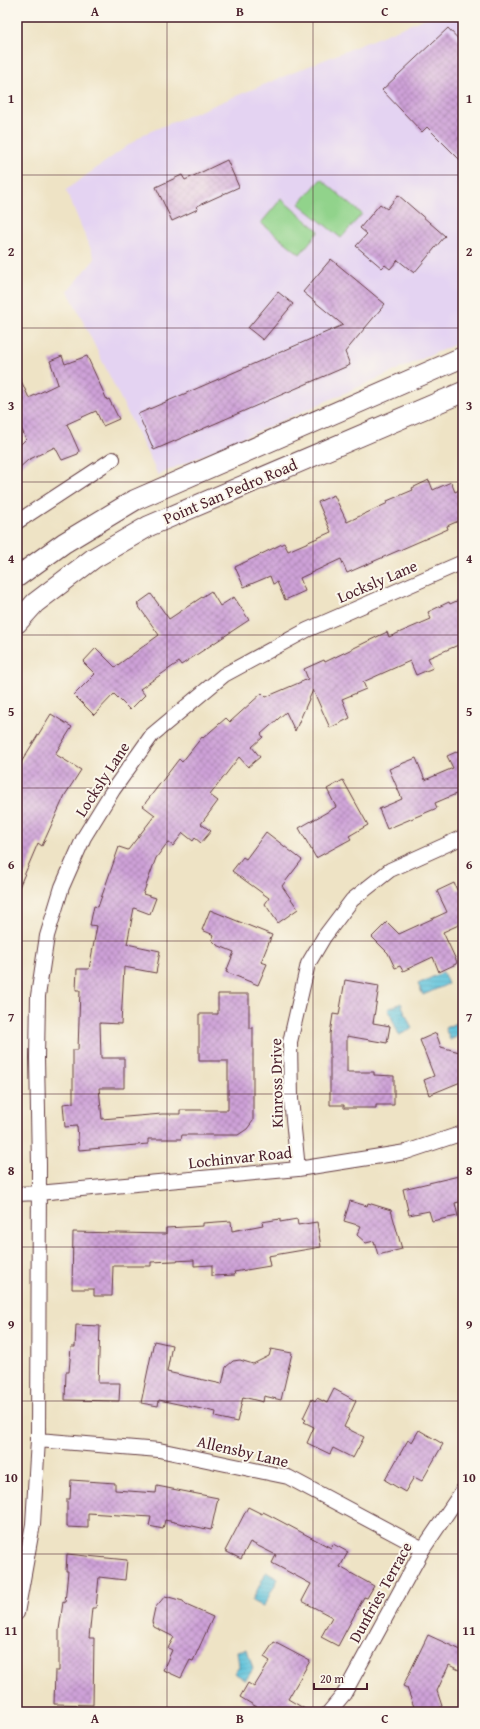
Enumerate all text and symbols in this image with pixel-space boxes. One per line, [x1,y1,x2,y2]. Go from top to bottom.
text: A [91,2,100,21]
text: B [236,2,244,21]
text: C [381,2,389,21]
text: 1 [8,89,14,108]
text: 1 [466,89,472,108]
text: 2 [8,242,15,261]
text: 2 [466,242,473,261]
text: 3 [8,396,14,415]
text: 3 [466,396,472,415]
street label: Point San Pedro Road [159,452,301,530]
text: 4 [8,549,15,568]
text: 4 [466,549,473,568]
street label: Locksly Lane [333,553,421,609]
text: 5 [8,702,15,721]
text: 5 [466,702,473,721]
street label: Locksly Lane [69,737,135,821]
text: 6 [8,855,15,874]
text: 6 [466,855,473,874]
text: 7 [8,1008,15,1027]
text: 7 [466,1008,473,1027]
street label: Kinross Drive [263,1038,289,1128]
street label: Lochinvar Road [187,1140,293,1174]
text: 8 [8,1161,15,1180]
text: 8 [466,1161,473,1180]
text: 9 [8,1315,15,1334]
text: 9 [466,1315,473,1334]
street label: Allensby Lane [195,1429,291,1473]
text: 10 [4,1468,18,1487]
text: 10 [462,1468,476,1487]
street label: Dunfries Terrace [342,1537,418,1647]
text: 11 [4,1621,18,1640]
text: 11 [462,1621,476,1640]
scale bar [314,1665,367,1691]
text: 20 m [320,1670,344,1687]
text: A [91,1709,100,1728]
text: B [236,1709,244,1728]
text: C [381,1709,389,1728]

